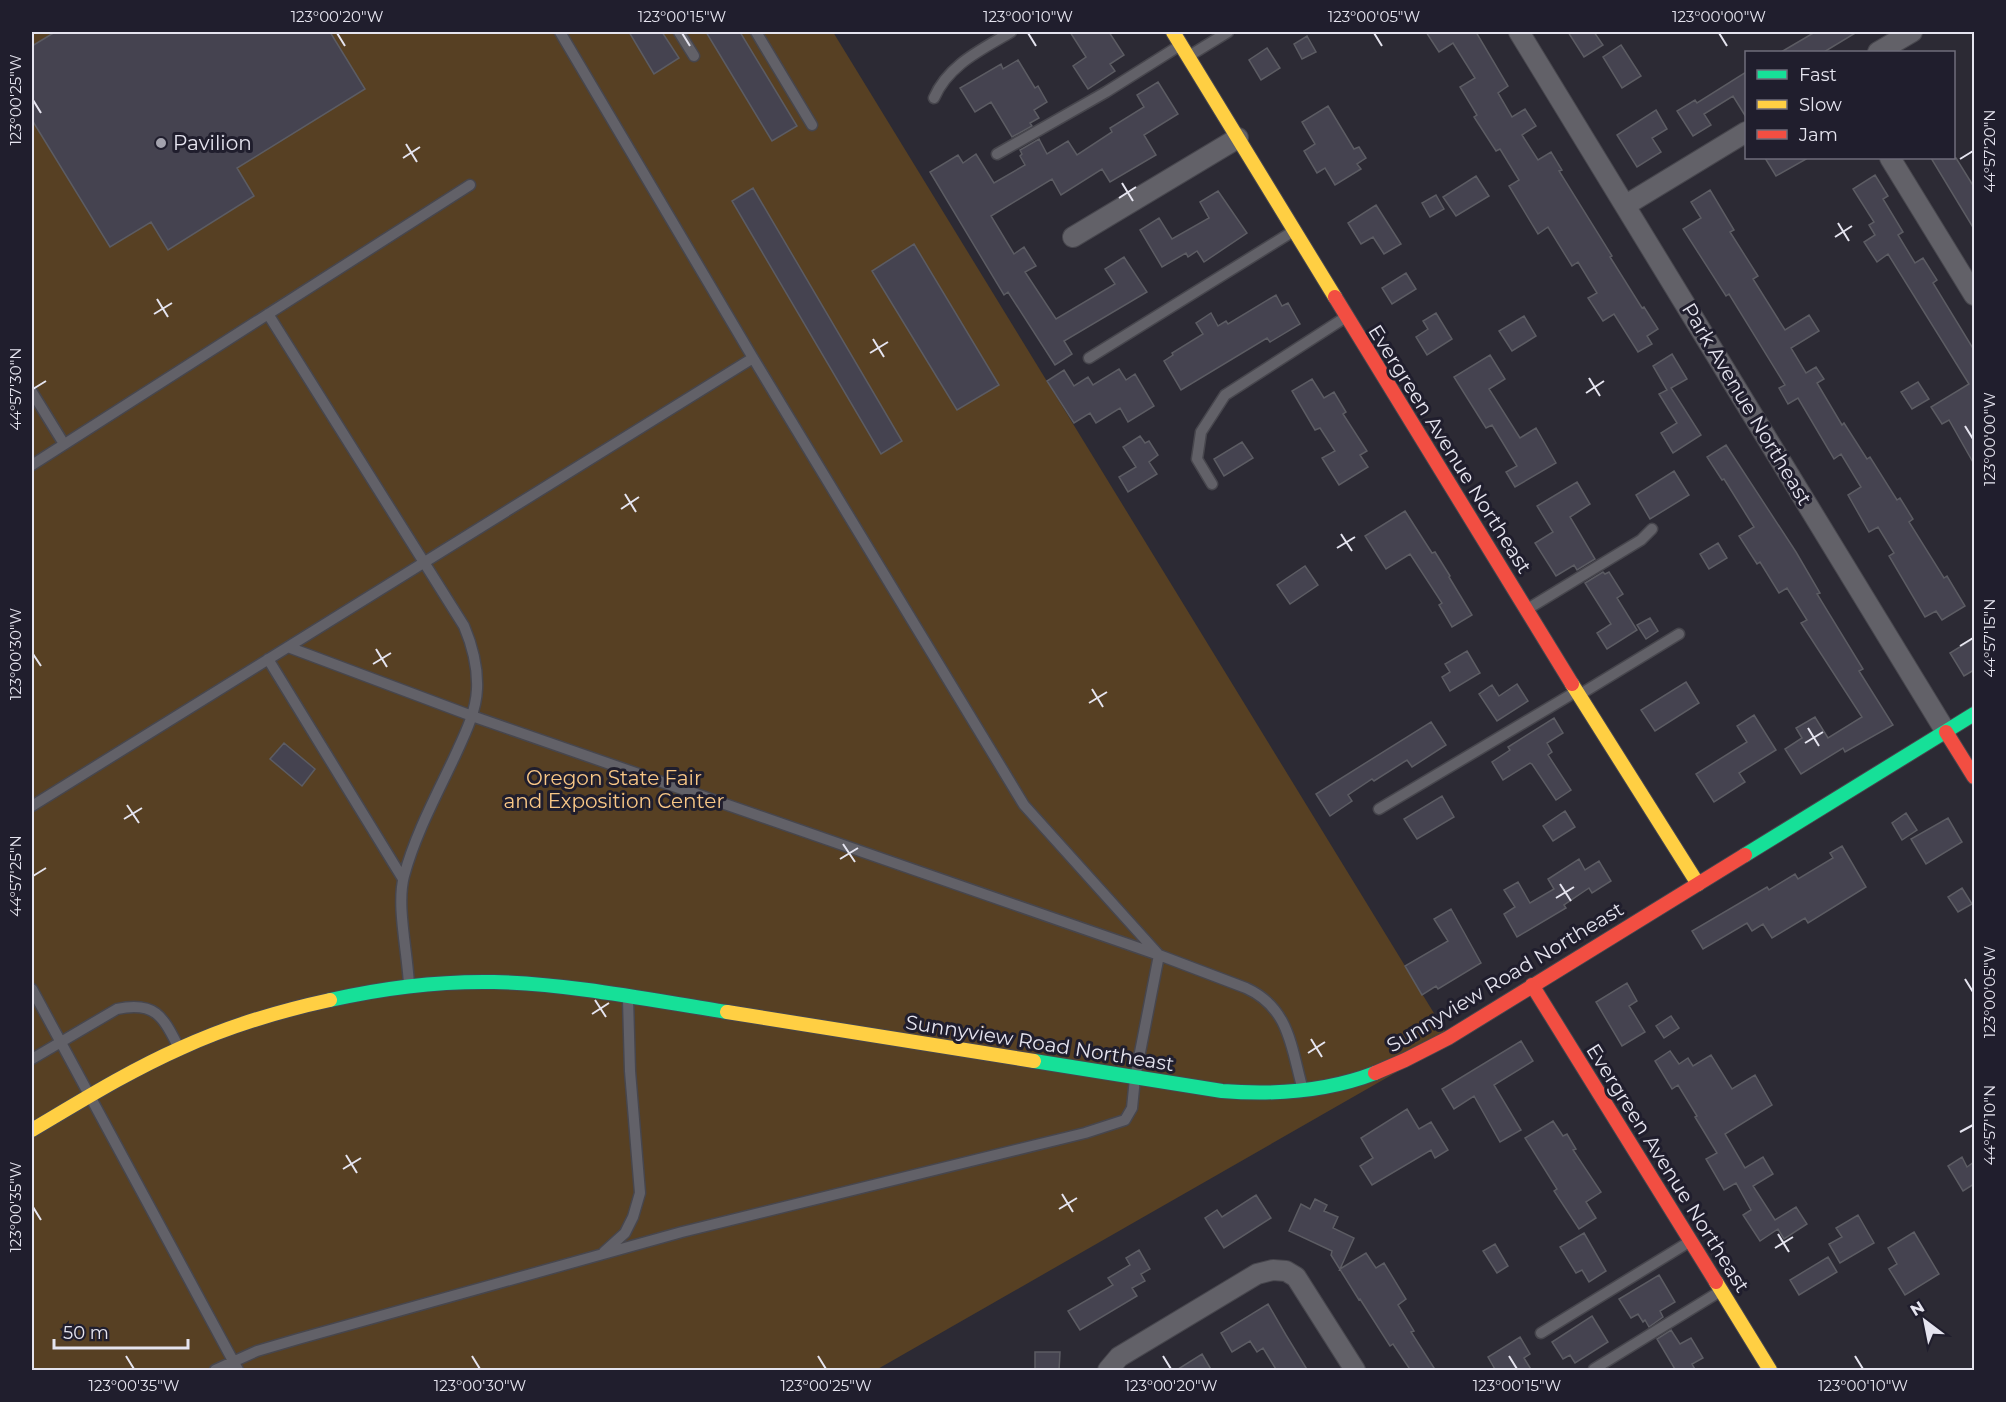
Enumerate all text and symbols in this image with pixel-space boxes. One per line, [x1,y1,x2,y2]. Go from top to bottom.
text: 123°00'20"W [291,7,384,26]
text: 123°00'15"W [638,7,727,26]
text: 123°00'10"W [983,7,1073,26]
text: 123°00'05"W [1328,7,1420,26]
text: 123°00'00"W [1672,7,1766,26]
legend [1745,51,1955,159]
text: 123°00'25"W [6,54,25,146]
text: Fast [1799,64,1837,86]
text: Slow [1799,94,1842,116]
text: 44°57'20"N [1980,109,1999,193]
text: Jam [1798,124,1838,146]
place label: Pavilion [173,131,252,155]
marker: Pavilion [154,136,168,150]
street label: Park Avenue Northeast [1677,298,1817,510]
street label: Evergreen Avenue Northeast [1363,320,1537,578]
text: 44°57'30"N [6,348,25,430]
text: 123°00'00"W [1980,392,1999,486]
text: 44°57'15"N [1980,599,1999,677]
text: 123°00'30"W [6,607,25,700]
park label: Oregon State Fair and Exposition Center [504,766,724,813]
text: 44°57'25"N [6,835,25,917]
street label: Sunnyview Road Northeast [1382,897,1628,1057]
text: 123°00'05"W [1980,946,1999,1038]
street label: Sunnyview Road Northeast [904,1010,1176,1076]
street label: Evergreen Avenue Northeast [1581,1039,1755,1297]
text: 44°57'10"N [1980,1085,1999,1165]
text: 123°00'35"W [6,1161,25,1252]
north arrow [1895,1291,1955,1351]
text: N [1907,1297,1928,1320]
scale bar [54,1312,188,1350]
text: 50 m [63,1322,109,1344]
text: 123°00'35"W [89,1376,180,1395]
text: 123°00'30"W [434,1376,527,1395]
text: 123°00'25"W [780,1376,872,1395]
text: 123°00'20"W [1125,1376,1218,1395]
text: 123°00'15"W [1473,1376,1562,1395]
text: 123°00'10"W [1818,1376,1908,1395]

